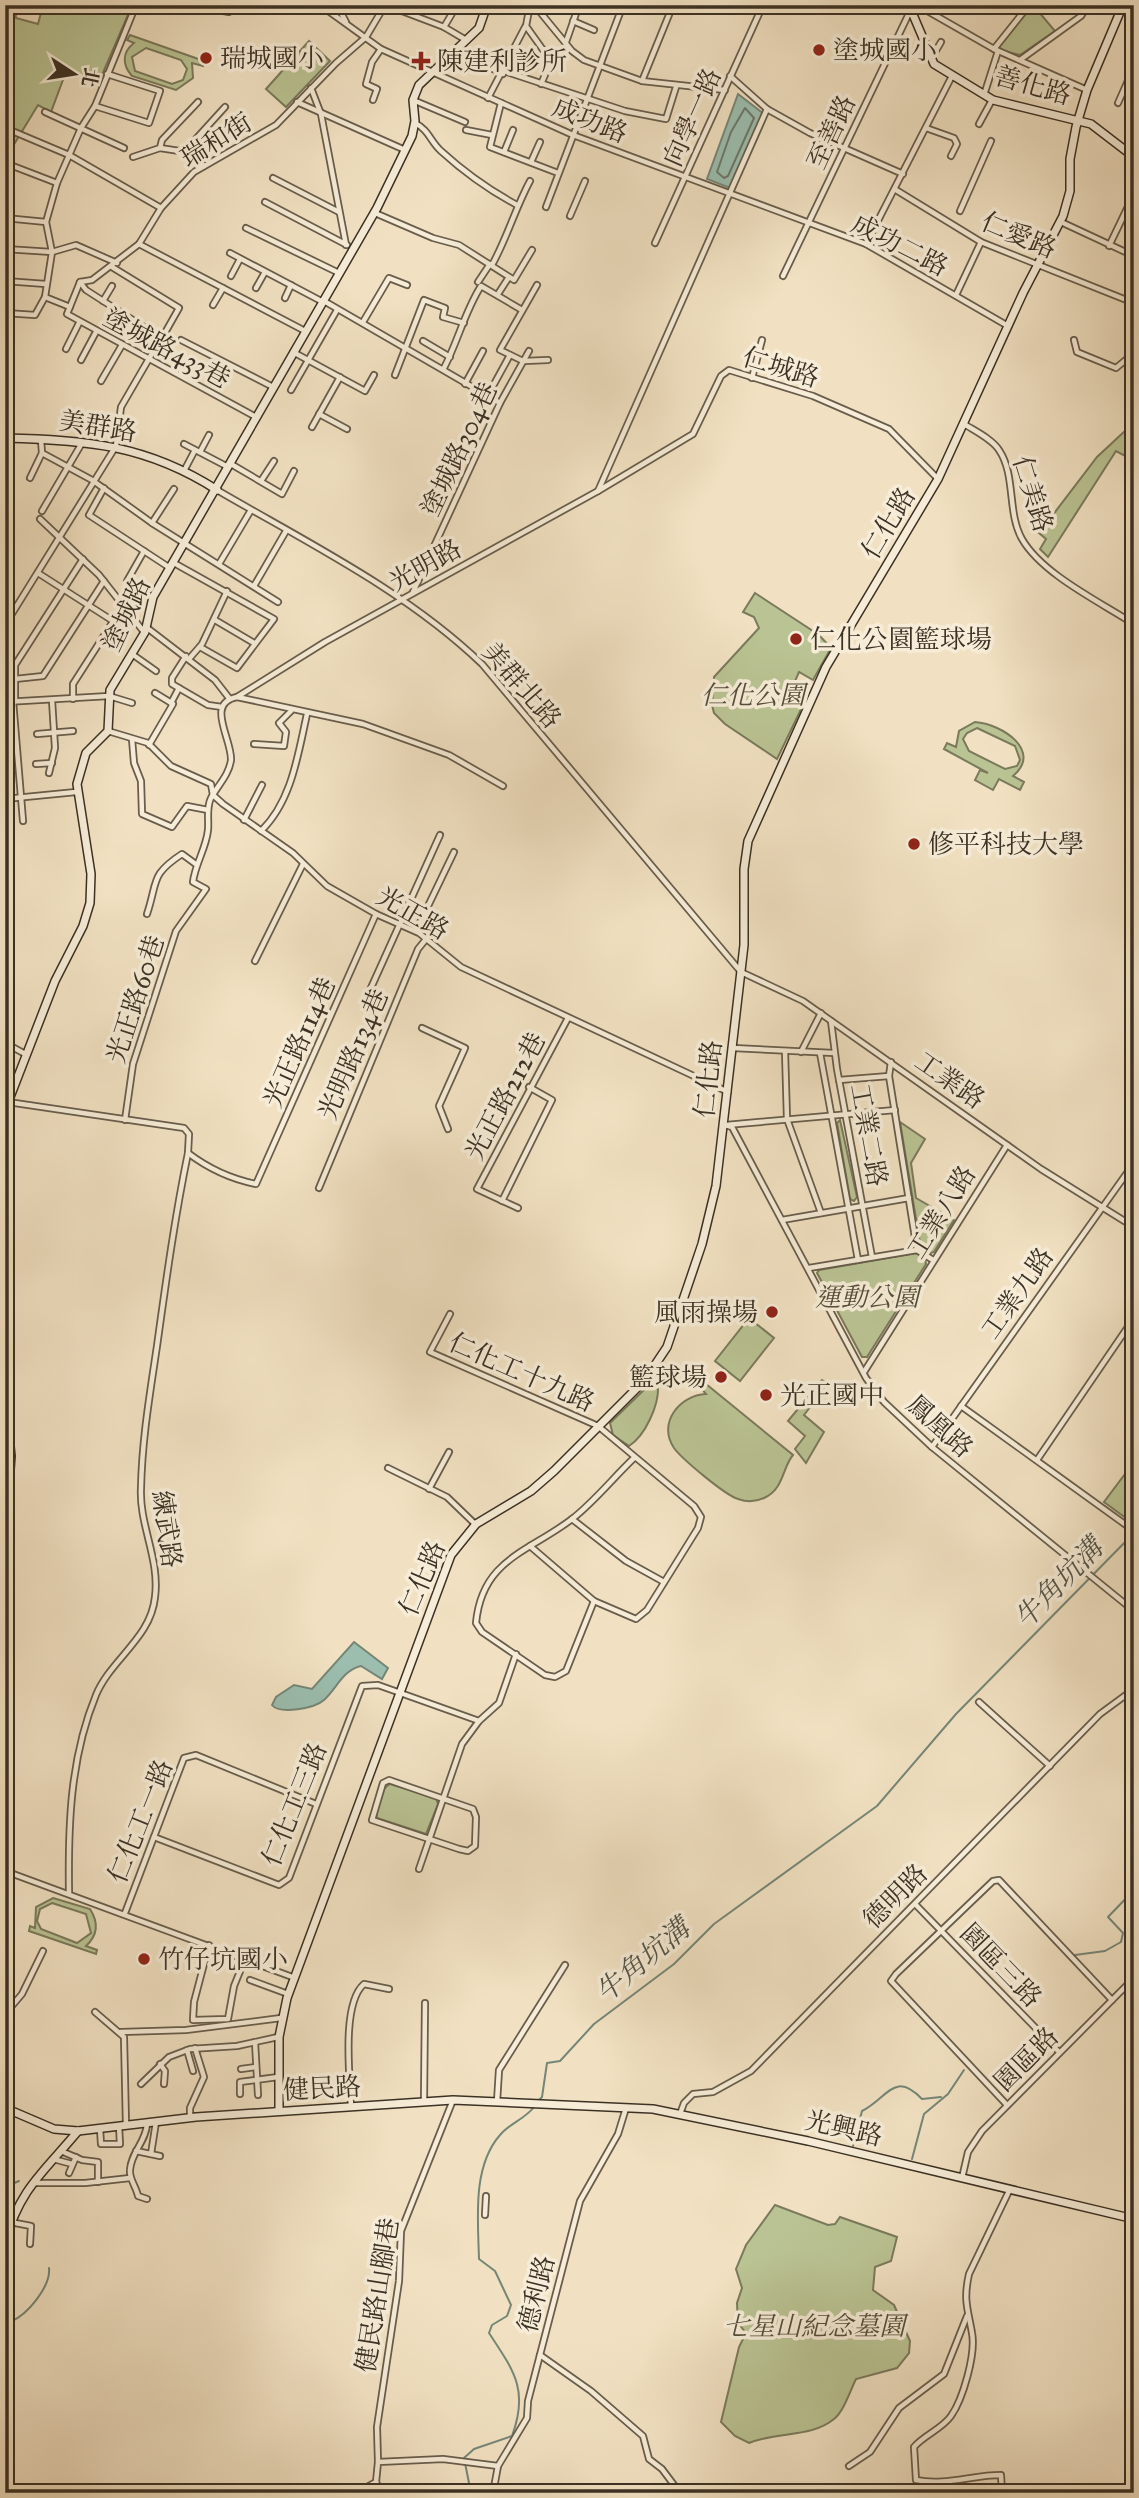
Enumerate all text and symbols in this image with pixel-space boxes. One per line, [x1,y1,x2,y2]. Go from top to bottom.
place label: 塗城國小 [833,34,937,66]
north arrow [38,38,108,108]
place label: 瑞城國小 [220,42,324,74]
marker: 塗城國小 [811,42,827,58]
place label: 陳建利診所 [437,45,567,77]
marker: 瑞城國小 [198,50,214,66]
marker: 陳建利診所 [411,51,431,71]
street label: 善化路 [991,59,1075,111]
street label: 向學一路 [656,63,728,171]
text: 北 [77,66,103,89]
street label: 至善路 [800,90,862,174]
street label: 成功路 [548,91,632,149]
street label: 瑞和街 [174,106,258,174]
street label: 仁愛路 [977,205,1061,265]
street label: 成功二路 [846,207,954,283]
street label: 塗城路433巷 [98,301,236,395]
street label: 仁城路 [739,340,823,394]
street label: 塗城路304巷 [414,377,504,521]
street label: 美群路 [57,404,139,448]
street label: 仁美路 [1006,452,1060,536]
street label: 仁化路 [854,481,922,565]
street label: 光明路 [383,532,467,598]
street label: 塗城路 [95,572,157,656]
place label: 仁化公園籃球場 [810,623,992,655]
marker: 仁化公園籃球場 [788,631,804,647]
street label: 美群北路 [476,635,568,735]
park label: 仁化公園 [701,679,809,711]
place label: 修平科技大學 [928,828,1084,860]
marker: 修平科技大學 [906,836,922,852]
street label: 光正路 [371,880,455,946]
street label: 光正路60巷 [99,931,171,1067]
street label: 光正路114巷 [256,972,342,1112]
street label: 光明路134巷 [311,984,395,1124]
street label: 光正路212巷 [458,1027,552,1165]
street label: 仁化路 [688,1039,728,1119]
street label: 工業路 [909,1045,991,1115]
street label: 工業二路 [844,1081,894,1189]
street label: 工業八路 [900,1159,982,1265]
street label: 工業九路 [974,1241,1060,1345]
park label: 運動公園 [815,1281,923,1313]
place label: 風雨操場 [654,1296,758,1328]
marker: 風雨操場 [764,1304,780,1320]
street label: 仁化工十九路 [444,1326,600,1418]
place label: 籃球場 [629,1361,707,1393]
marker: 籃球場 [713,1369,729,1385]
place label: 光正國中 [780,1379,884,1411]
marker: 光正國中 [758,1387,774,1403]
street label: 鳳凰路 [900,1388,980,1464]
street label: 練武路 [146,1488,188,1570]
water label: 牛角坑溝 [1007,1528,1113,1636]
street label: 仁化路 [392,1536,452,1620]
street label: 仁化工三路 [255,1738,333,1870]
street label: 仁化工一路 [101,1755,179,1887]
street label: 德明路 [856,1857,934,1935]
water label: 牛角坑溝 [588,1908,700,2010]
street label: 園區三路 [953,1916,1049,2014]
place label: 竹仔坑國小 [158,1943,288,1975]
marker: 竹仔坑國小 [136,1951,152,1967]
street label: 園區路 [987,2020,1065,2098]
street label: 健民路 [282,2070,362,2106]
street label: 光興路 [802,2104,886,2152]
street label: 健民路山腳巷 [349,2215,405,2375]
street label: 德利路 [511,2252,561,2336]
park label: 七星山紀念墓園 [723,2310,909,2342]

